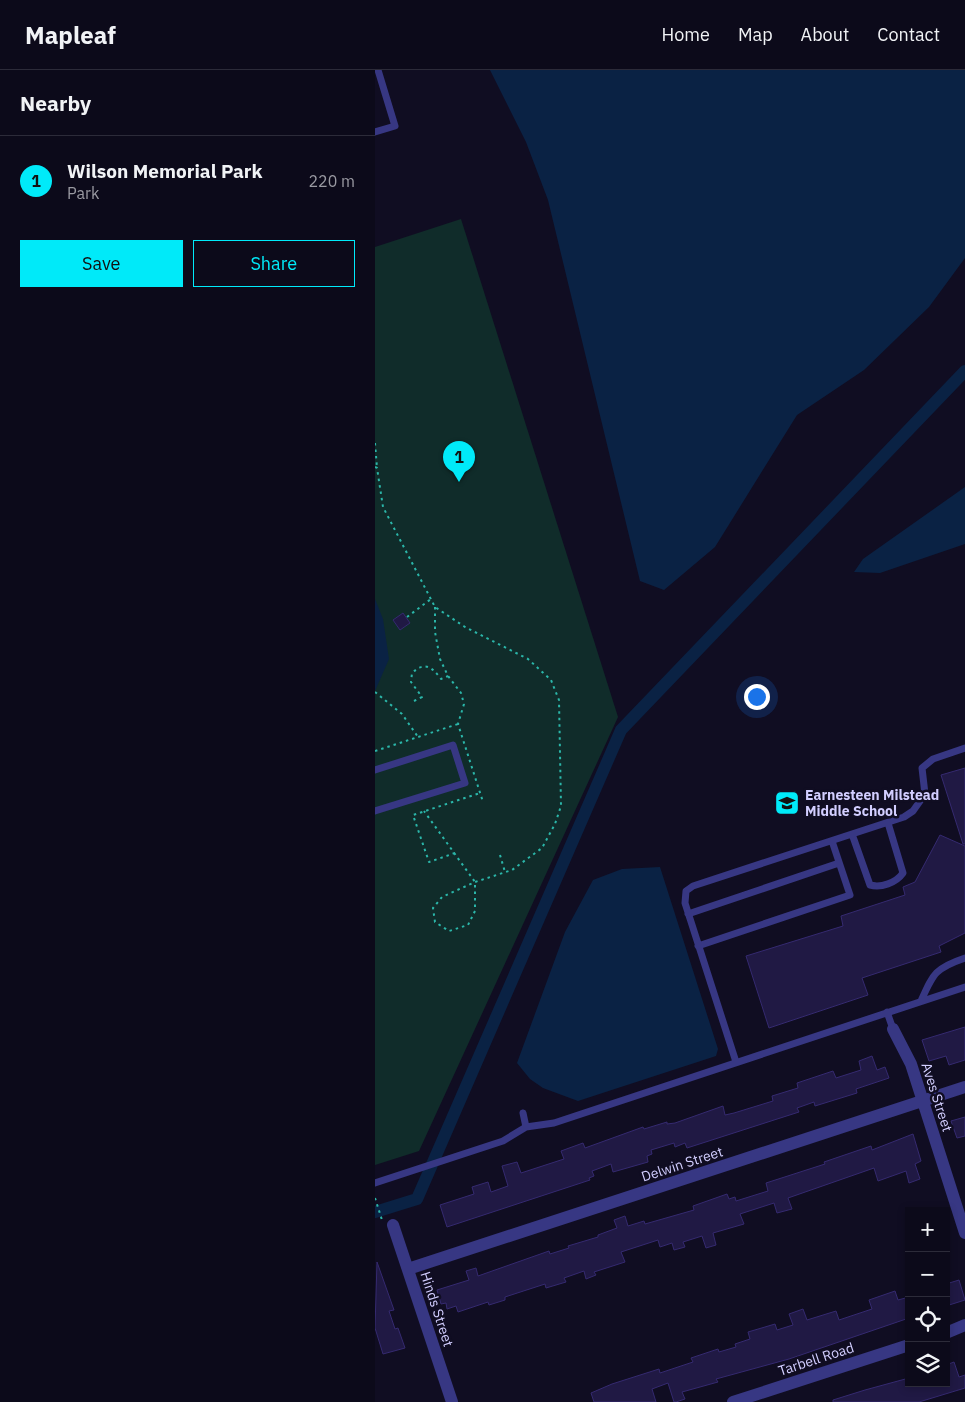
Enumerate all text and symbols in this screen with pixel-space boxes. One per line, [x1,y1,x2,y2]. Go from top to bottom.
text: Mapleaf [25,19,116,51]
text: Home [662,23,710,46]
text: Map [738,23,773,46]
text: About [801,23,849,46]
text: Contact [877,23,940,46]
text: Nearby [20,89,91,117]
text: Wilson Memorial Park [67,159,263,183]
text: 1 [31,171,41,191]
text: 220 m [308,171,355,191]
text: Park [67,183,99,203]
button: Save [20,240,183,287]
button: Share [193,240,355,287]
pin: 1 [443,441,475,482]
your location [744,684,770,710]
place label: Earnesteen Milstead Middle School [805,786,939,820]
school or university icon: Earnesteen Milstead Middle School [774,790,800,816]
street label: Aves Street [917,1060,957,1134]
street label: Delwin Street [639,1142,725,1186]
map controls [905,1207,950,1387]
button: + [905,1207,950,1252]
button: − [905,1252,950,1297]
street label: Hinds Street [416,1269,458,1349]
button: locate [905,1297,950,1342]
street label: Tarbell Road [776,1338,856,1380]
button: layers [905,1342,950,1387]

